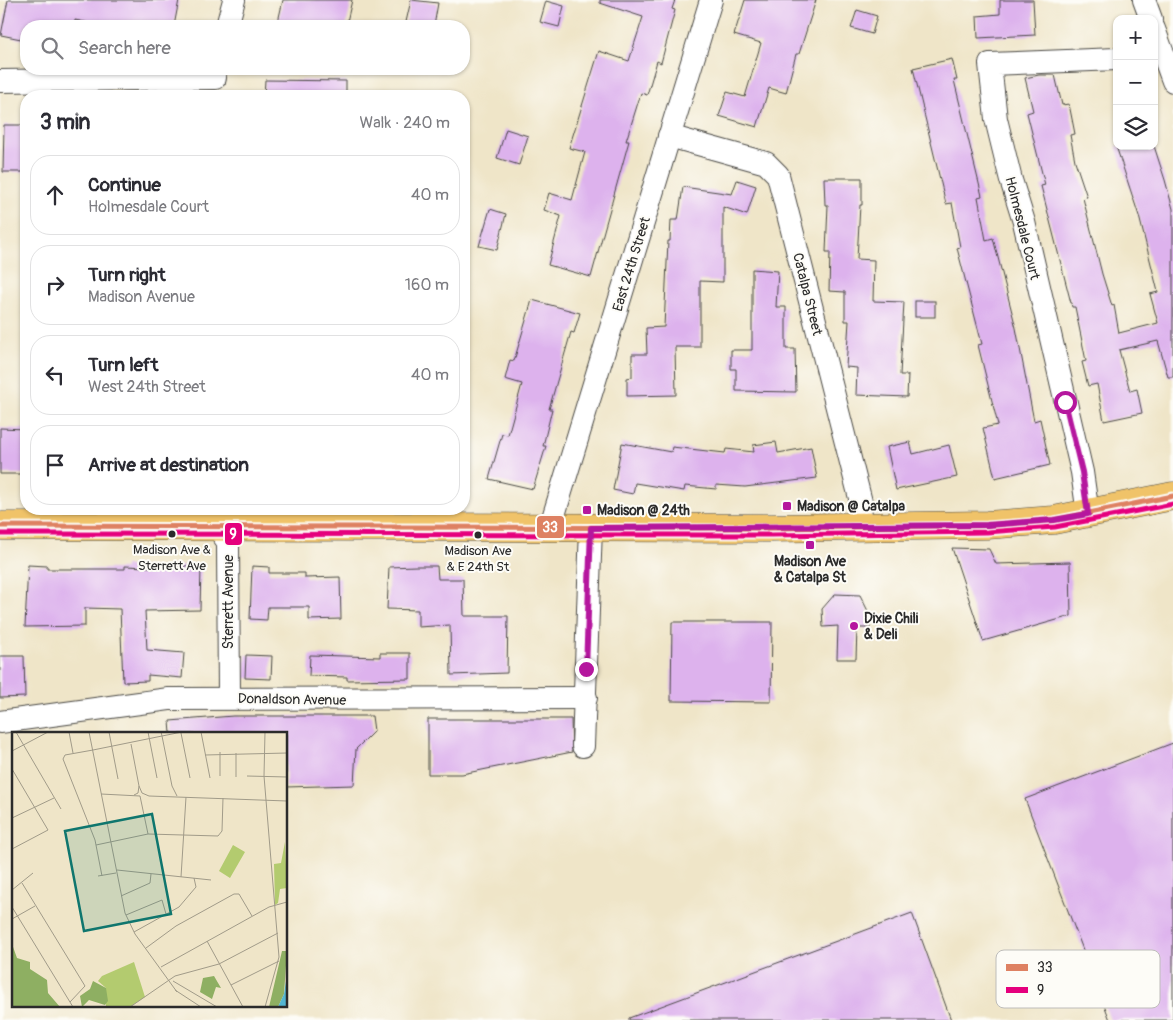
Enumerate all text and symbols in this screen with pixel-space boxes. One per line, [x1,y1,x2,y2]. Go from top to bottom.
map controls [1113,15,1158,150]
button: + [1113,15,1158,60]
search box [20,20,470,75]
icon: search [38,34,66,62]
text: Search here [78,36,171,60]
button: − [1113,60,1158,105]
button: layers [1113,105,1158,150]
text: 3 min [40,109,90,136]
text: Walk · 240 m [359,113,450,133]
text: Continue [88,173,161,197]
street label: Holmesdale Court [1001,175,1044,282]
icon: ahead [41,181,69,209]
text: 40 m [411,185,449,205]
text: Holmesdale Court [88,197,209,217]
street label: East 24th Street [609,215,654,313]
street label: Catalpa Street [789,251,826,337]
text: Turn right [88,263,166,287]
icon: right [41,271,69,299]
text: 160 m [405,275,449,295]
text: Madison Avenue [88,287,195,307]
text: Turn left [88,353,158,377]
icon: left [41,361,69,389]
text: 40 m [411,365,449,385]
text: West 24th Street [88,377,206,397]
route start [1054,391,1077,414]
icon: arrive [41,451,69,479]
text: Arrive at destination [88,453,249,477]
place label: Madison @ Catalpa [797,498,906,515]
marker: Madison @ Catalpa [781,500,793,512]
place label: Madison @ 24th [597,502,690,519]
marker: Madison @ 24th [581,504,593,516]
line badge: 33 [536,515,565,539]
text: 33 [542,519,558,536]
line badge: 9 [224,522,243,546]
text: 9 [229,526,237,543]
marker: Madison Ave & Sterrett Ave [167,529,177,539]
marker: Madison Ave & E 24th St [473,530,483,540]
marker: Madison Ave & Catalpa St [804,539,816,551]
place label: Madison Ave & Sterrett Ave [133,542,211,574]
place label: Madison Ave & E 24th St [445,543,512,575]
place label: Madison Ave & Catalpa St [774,553,847,586]
street label: Sterrett Avenue [220,555,237,649]
place label: Dixie Chili & Deli [864,610,919,643]
marker: Dixie Chili & Deli [848,620,860,632]
route end [575,658,598,681]
street label: Donaldson Avenue [238,690,346,709]
inset map [12,732,288,1008]
legend [996,950,1160,1008]
text: 33 [1037,959,1053,976]
text: 9 [1037,982,1044,999]

